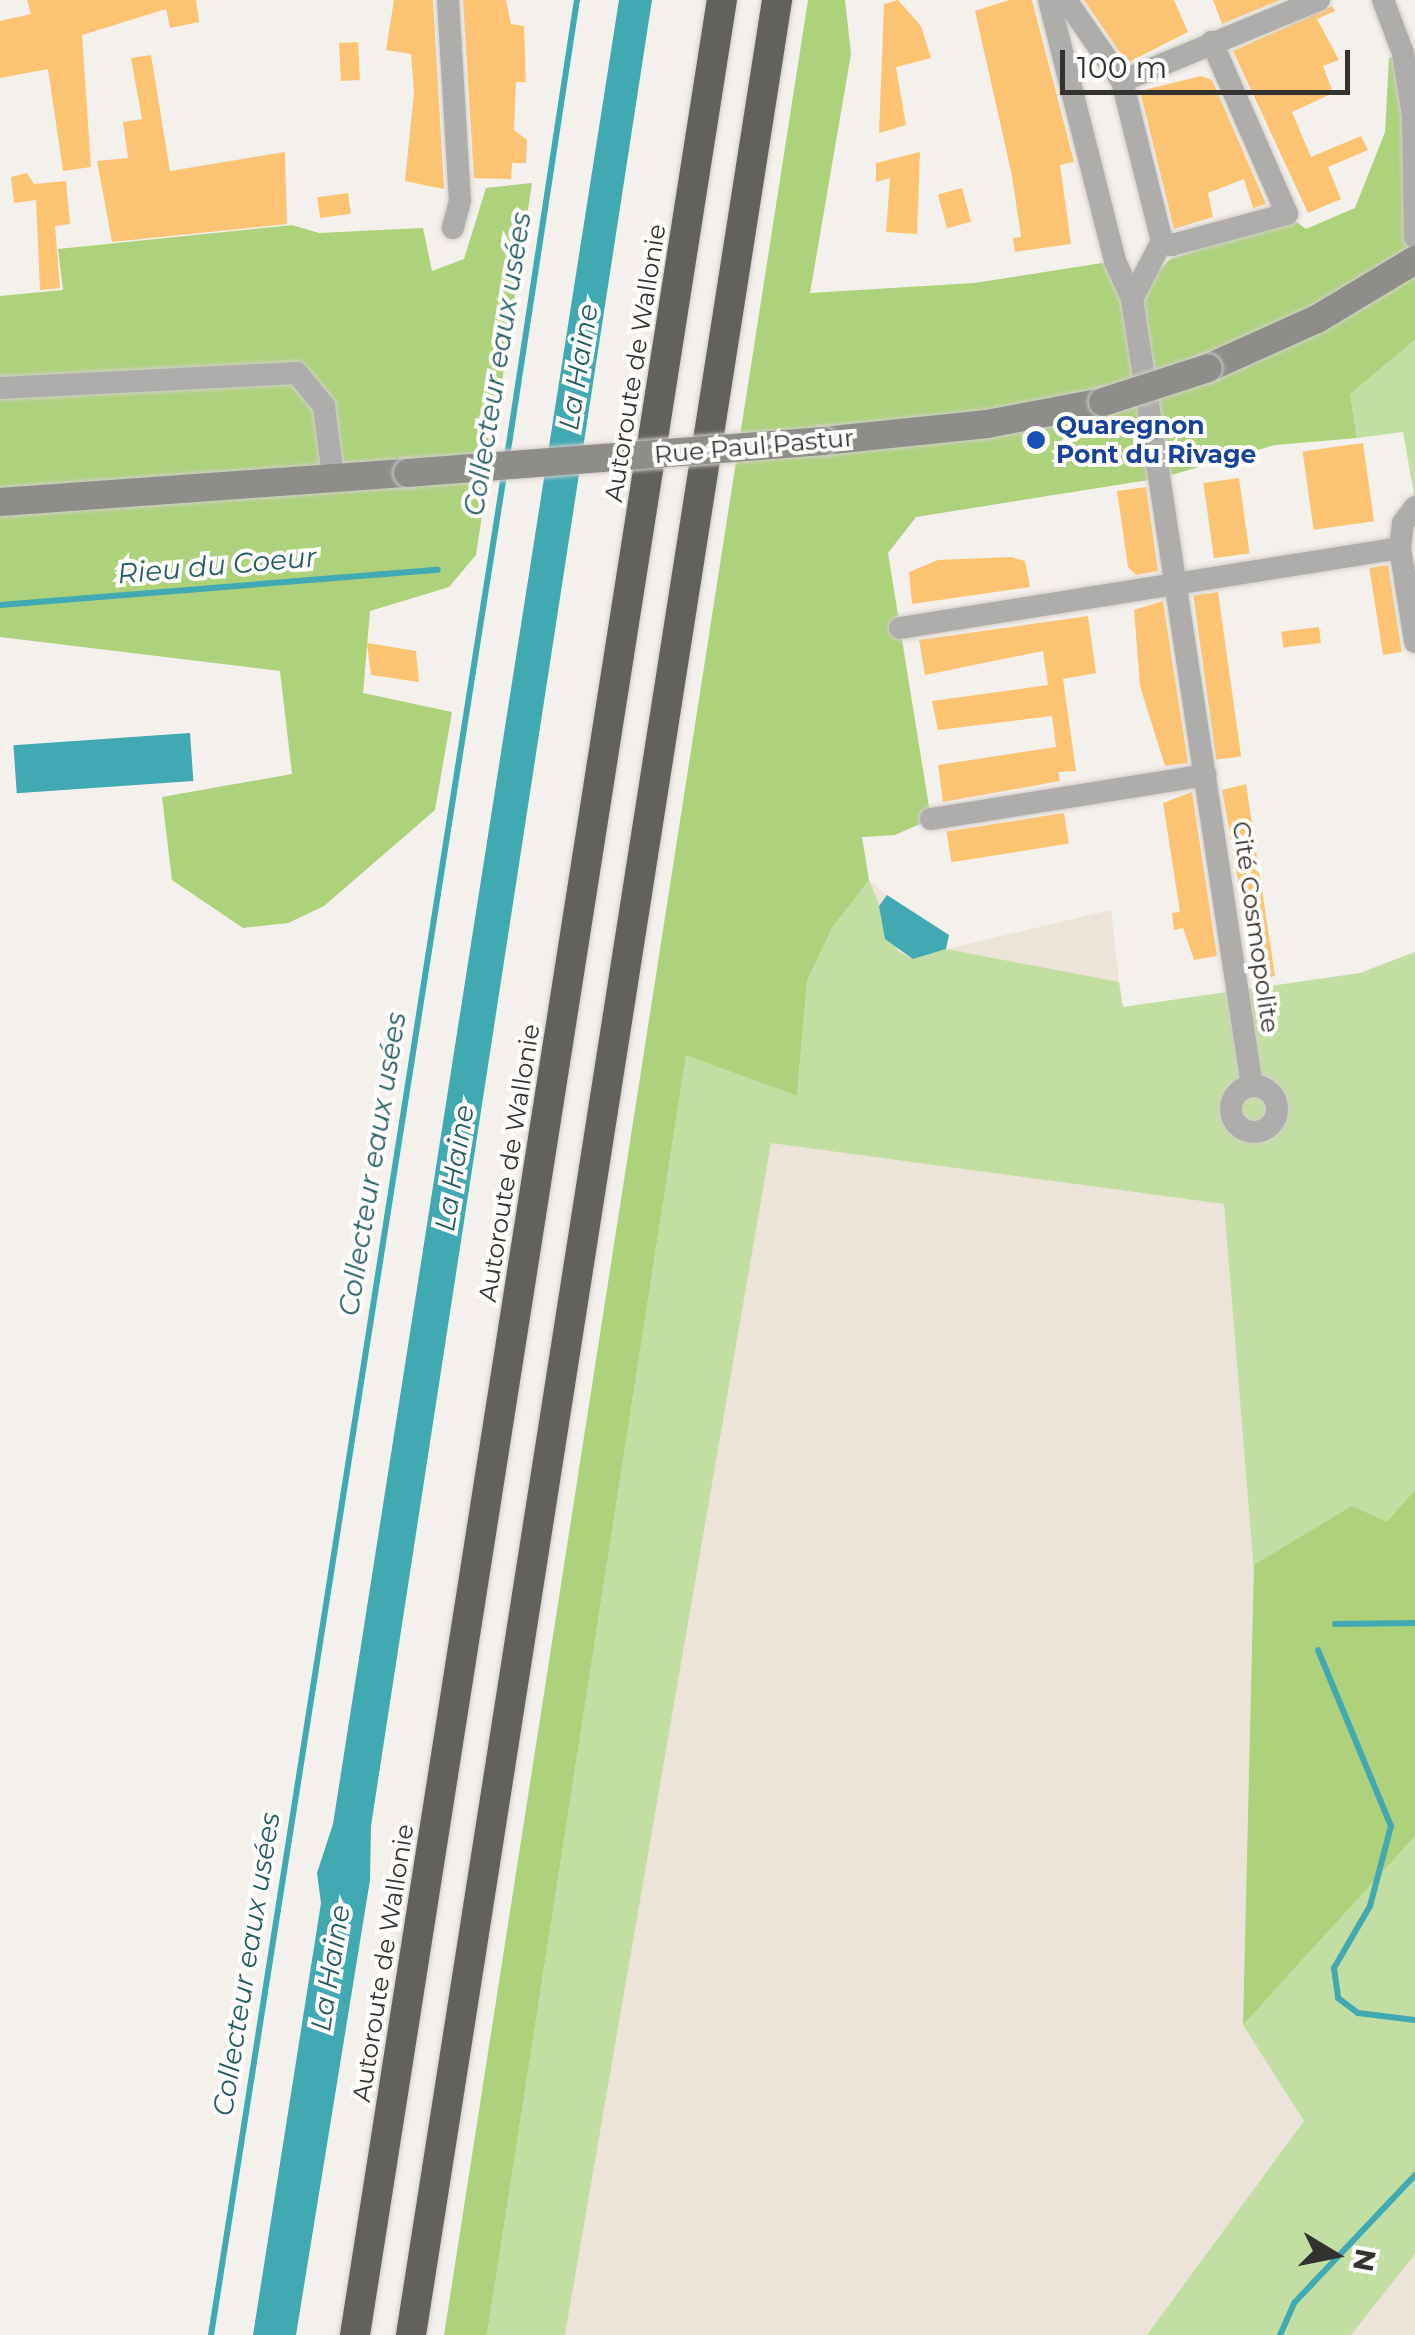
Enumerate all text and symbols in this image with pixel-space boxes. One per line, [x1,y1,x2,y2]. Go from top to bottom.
scale bar [1065,30,1355,92]
text: 100 m [1077,49,1167,86]
water label: Collecteur eaux usées [456,210,538,518]
street label: Autoroute de Wallonie [598,222,672,504]
water label: La Haine [551,301,605,433]
place label: Quaregnon Pont du Rivage [1056,411,1256,470]
street label: Rue Paul Pastur [653,422,855,470]
marker: Quaregnon Pont du Rivage [1025,429,1047,451]
water label: Rieu du Coeur [116,540,318,590]
street label: Cité Cosmopolite [1226,819,1286,1035]
water label: Collecteur eaux usées [331,1010,413,1318]
street label: Autoroute de Wallonie [472,1022,546,1304]
water label: La Haine [427,1102,481,1234]
water label: Collecteur eaux usées [205,1810,287,2118]
street label: Autoroute de Wallonie [346,1822,420,2104]
water label: La Haine [303,1902,357,2034]
north arrow [1285,2205,1385,2305]
text: N [1346,2246,1383,2274]

